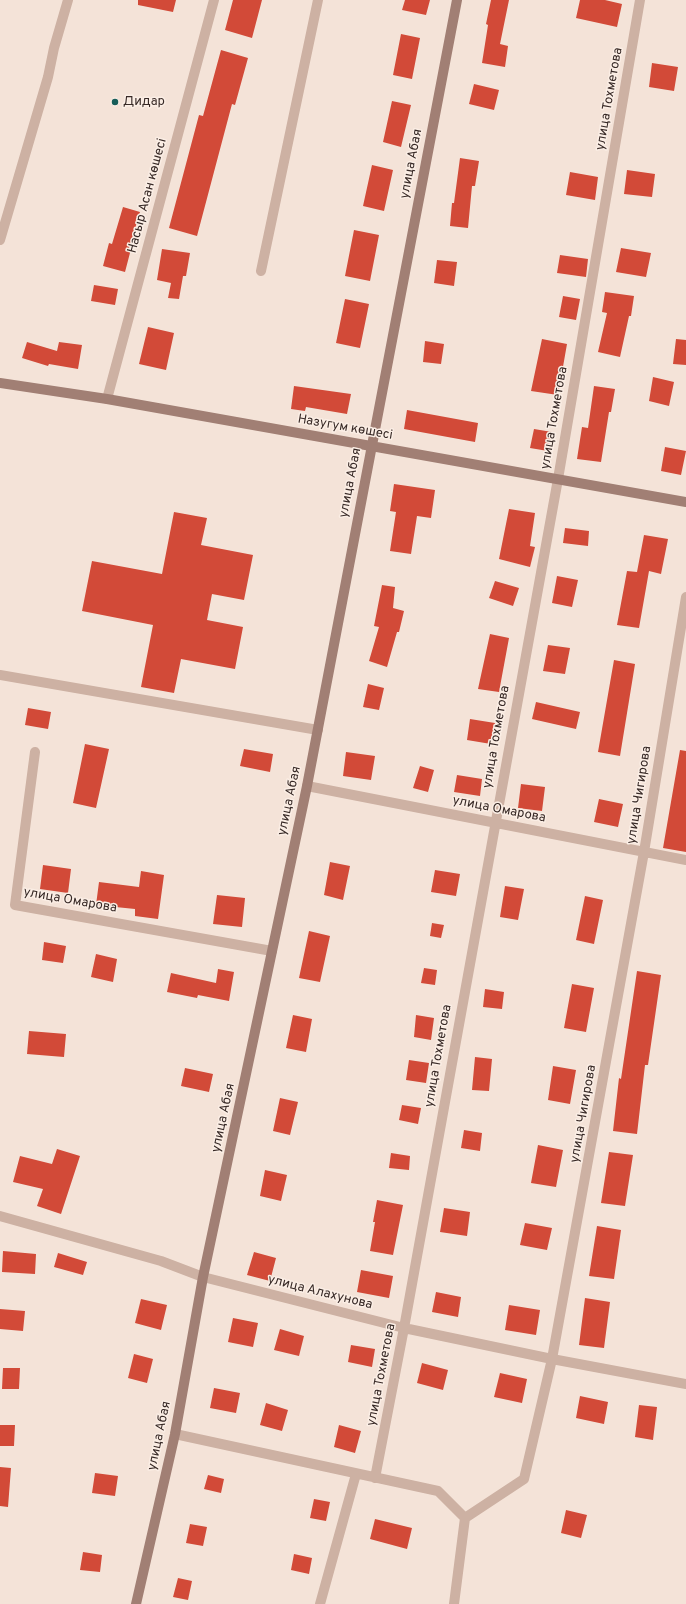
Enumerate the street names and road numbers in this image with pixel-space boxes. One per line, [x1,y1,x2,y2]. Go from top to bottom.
street label: улица Тохметова [593,46,627,152]
street label: улица Абая [398,128,426,200]
street label: Насыр Асан көшесі [125,137,171,255]
street label: улица Тохметова [538,365,572,471]
street label: Назугум көшесі [296,412,394,444]
street label: улица Абая [337,447,365,519]
street label: улица Тохметова [480,684,514,790]
street label: улица Чигирова [625,745,655,845]
street label: улица Абая [275,765,305,837]
street label: улица Омарова [451,793,547,827]
street label: улица Омарова [22,885,118,917]
street label: улица Тохметова [422,1003,456,1109]
street label: улица Чигирова [568,1064,600,1164]
street label: улица Абая [209,1082,239,1154]
street label: улица Алахунова [266,1272,374,1314]
street label: улица Тохметова [364,1322,400,1428]
street label: улица Абая [145,1400,175,1472]

